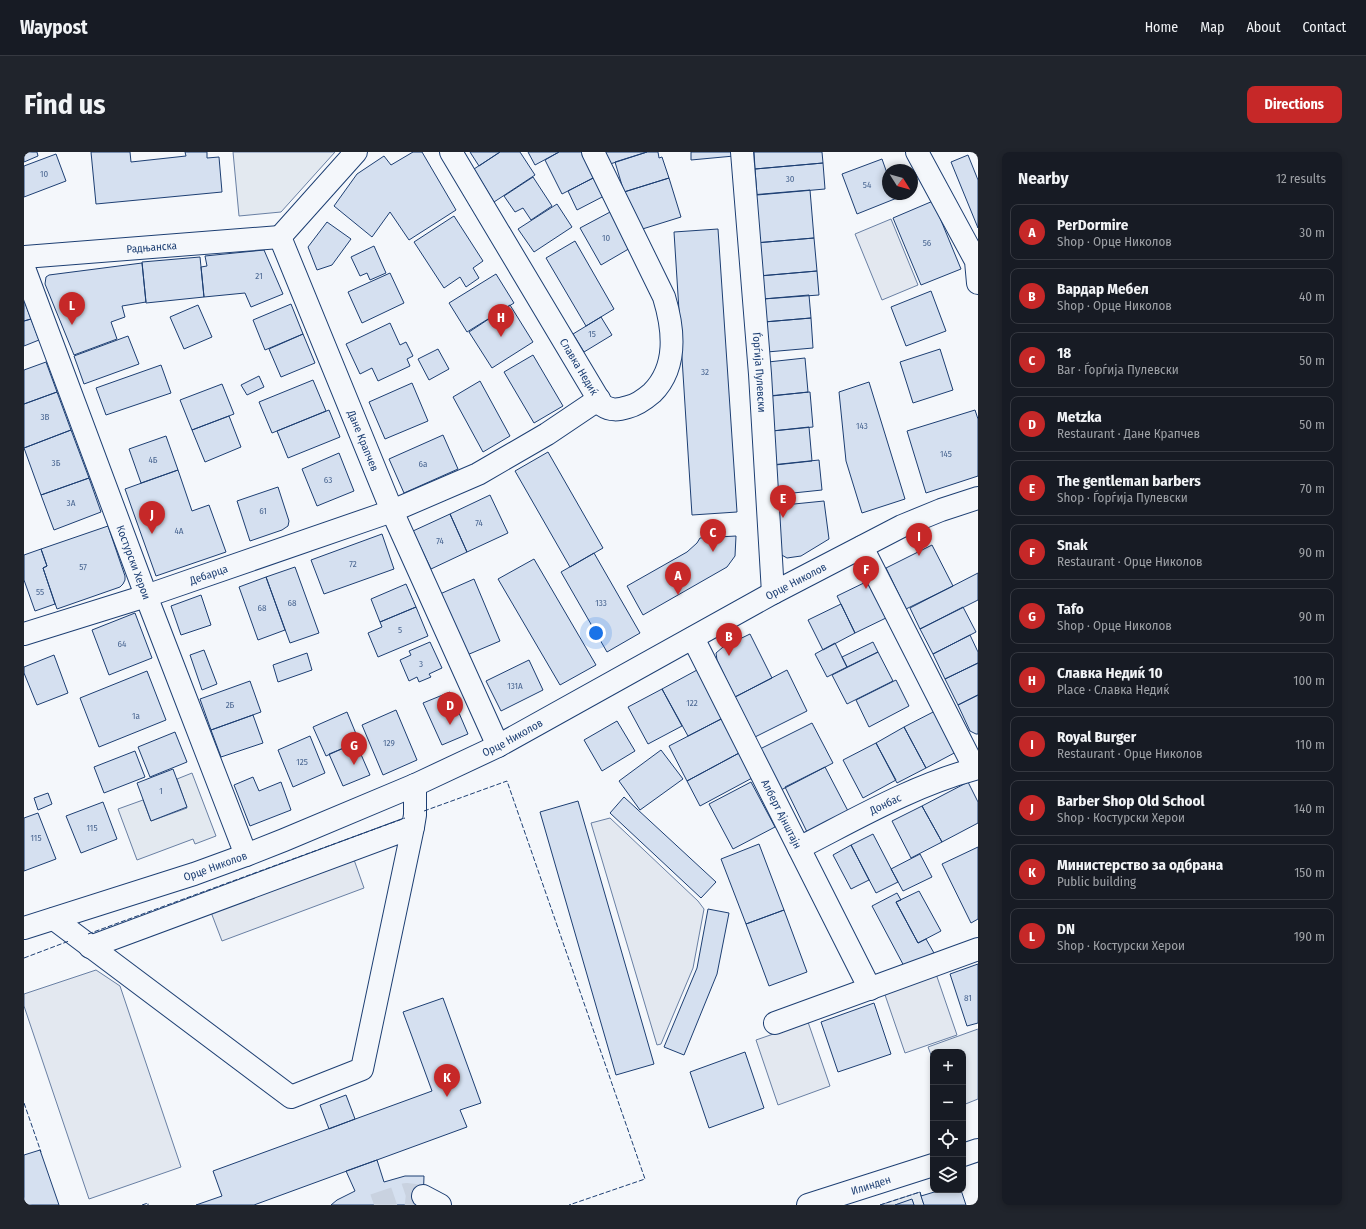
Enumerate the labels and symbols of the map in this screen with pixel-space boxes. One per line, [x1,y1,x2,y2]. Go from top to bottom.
north arrow [882,164,918,200]
house number: 10 [40,169,48,179]
house number: 30 [786,174,795,184]
house number: 54 [863,180,872,190]
house number: 10 [602,233,610,243]
house number: 56 [923,238,932,248]
street label: Радњанска [126,239,177,255]
house number: 21 [255,271,263,281]
pin: L [59,292,85,325]
pin: H [488,304,514,337]
house number: 15 [588,329,596,339]
street label: Ѓорѓиja Пулевски [750,332,769,413]
street label: Славка Недиќ [557,336,601,398]
house number: 32 [701,367,709,377]
street label: Дане Крапчев [345,407,382,473]
house number: 3B [41,412,50,422]
house number: 143 [856,421,868,431]
house number: 145 [940,449,952,459]
house number: 4Б [148,455,158,465]
house number: 3Б [52,458,61,468]
house number: 6a [419,459,428,469]
house number: 63 [324,475,332,485]
pin: E [770,485,796,518]
house number: 3А [67,498,76,508]
pin: J [139,501,165,534]
house number: 61 [259,506,267,516]
house number: 74 [475,518,483,528]
pin: C [700,519,726,552]
street label: Костурски Херои [114,523,153,601]
pin: I [906,523,932,556]
house number: 4А [174,526,184,536]
house number: 74 [436,536,444,546]
pin: F [853,556,879,589]
house number: 72 [349,559,357,569]
street label: Орце Николов [763,560,829,602]
house number: 57 [79,562,87,572]
street label: Дебарца [187,562,229,587]
pin: A [665,562,691,595]
house number: 55 [36,587,44,597]
house number: 68 [288,598,297,608]
house number: 133 [595,598,607,608]
house number: 68 [258,603,267,613]
your location [586,623,606,643]
pin: B [716,623,742,656]
house number: 5 [398,625,402,635]
house number: 64 [118,639,127,649]
house number: 3 [419,659,423,669]
house number: 131A [507,681,523,691]
pin: D [437,692,463,725]
house number: 122 [686,698,698,708]
house number: 2Б [226,700,235,710]
house number: 1а [132,711,141,721]
street label: Орце Николов [480,716,545,759]
pin: G [341,732,367,765]
house number: 129 [383,738,395,748]
house number: 125 [296,757,308,767]
street label: Алберт Ајнштајн [759,777,805,851]
house number: 1 [159,786,163,796]
street label: Донбас [866,791,903,817]
house number: 115 [86,823,98,833]
house number: 115 [30,833,42,843]
street label: Орце Николов [182,849,249,883]
house number: 81 [964,993,972,1003]
pin: K [434,1064,460,1097]
street label: Илинден [849,1172,892,1197]

